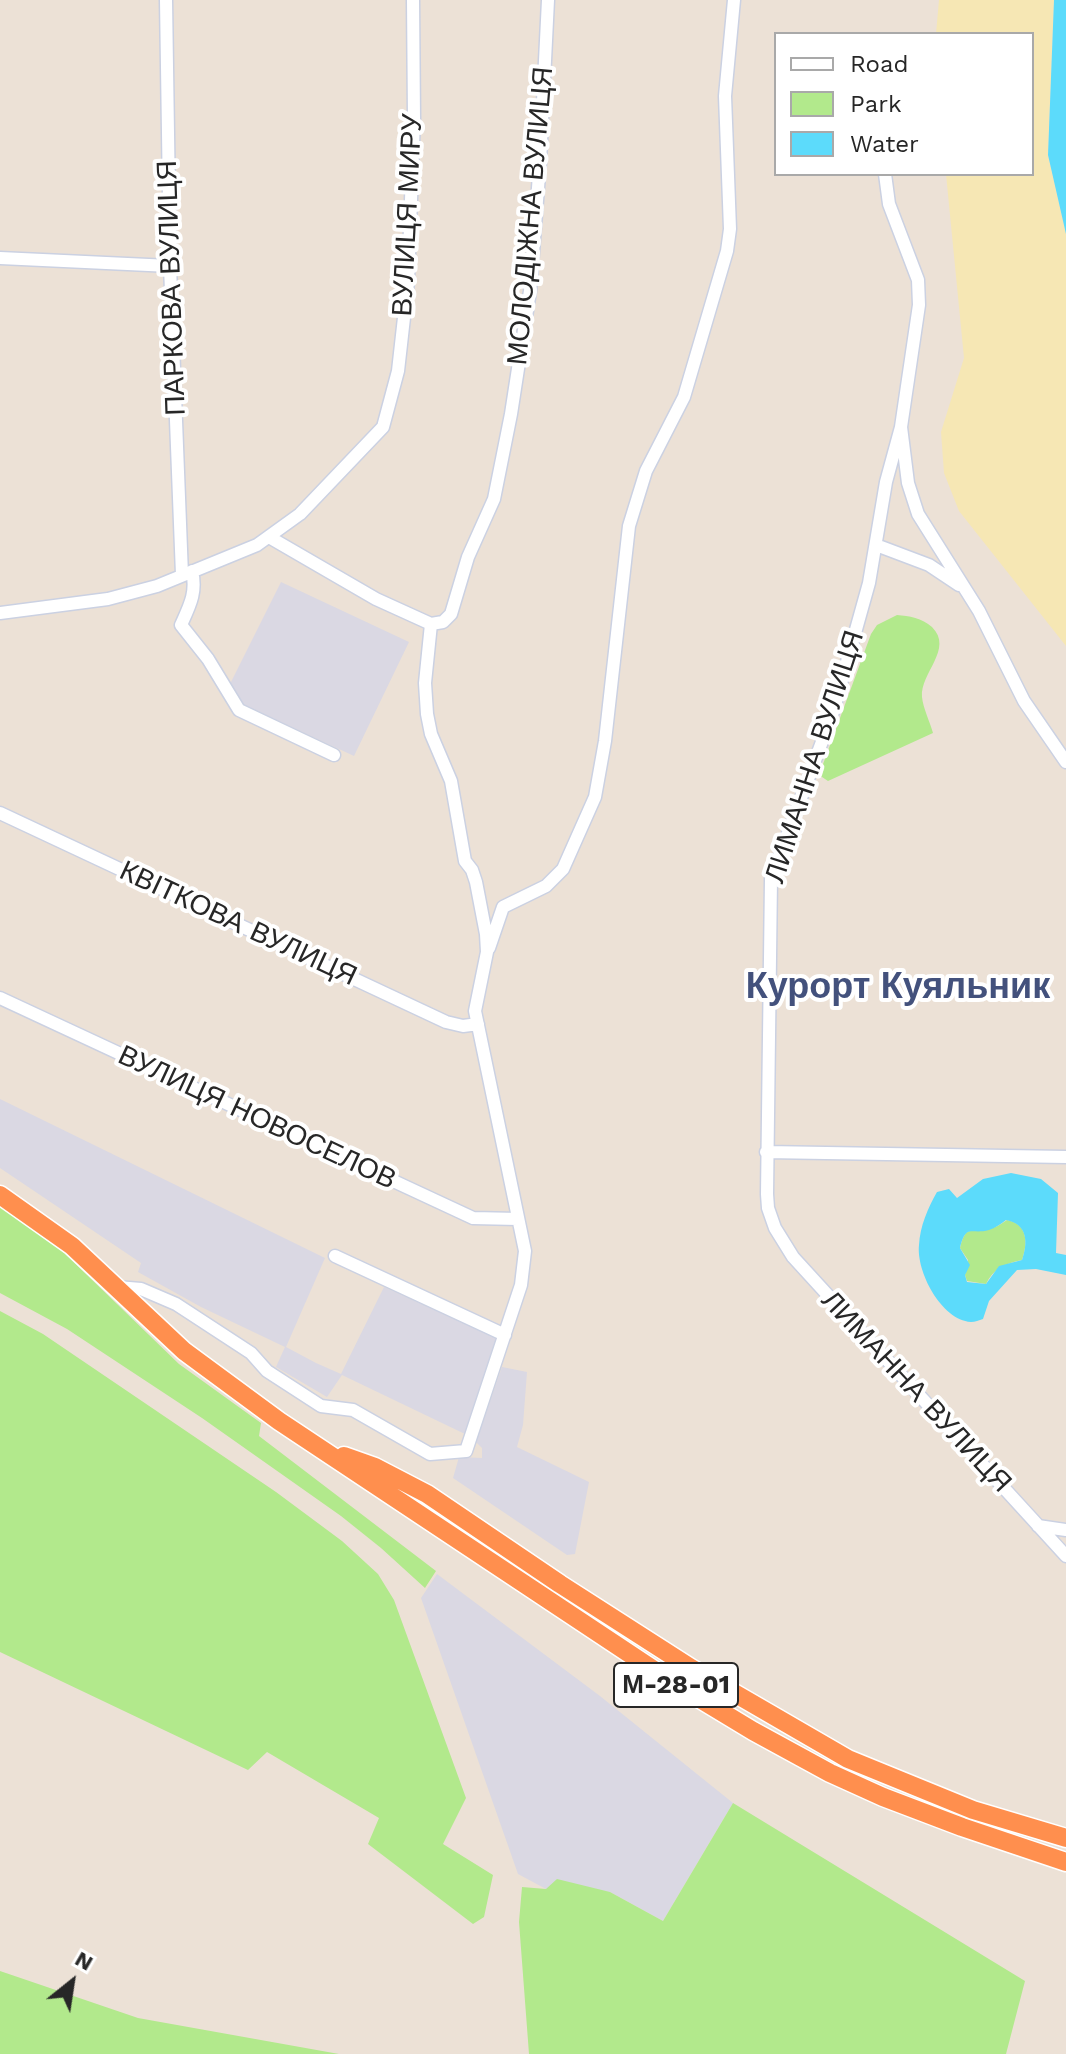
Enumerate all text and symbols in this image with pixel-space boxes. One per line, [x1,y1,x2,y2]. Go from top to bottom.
legend [774,32,1034,176]
text: Road [850,50,909,78]
street label: МОЛОДІЖНА ВУЛИЦЯ [501,65,561,367]
text: Park [850,90,902,118]
street label: ВУЛИЦЯ МИРУ [386,113,430,317]
text: Water [850,130,919,158]
street label: ПАРКОВА ВУЛИЦЯ [151,160,193,416]
street label: ЛИМАННА ВУЛИЦЯ [758,627,872,887]
street label: КВІТКОВА ВУЛИЦЯ [114,854,362,994]
district label: Курорт Куяльник [746,965,1050,1009]
street label: ВУЛИЦЯ НОВОСЕЛОВ [113,1039,401,1197]
street label: ЛИМАННА ВУЛИЦЯ [814,1284,1018,1500]
road number: М-28-01 [614,1663,738,1707]
north arrow [32,1942,112,2022]
text: N [71,1946,98,1976]

